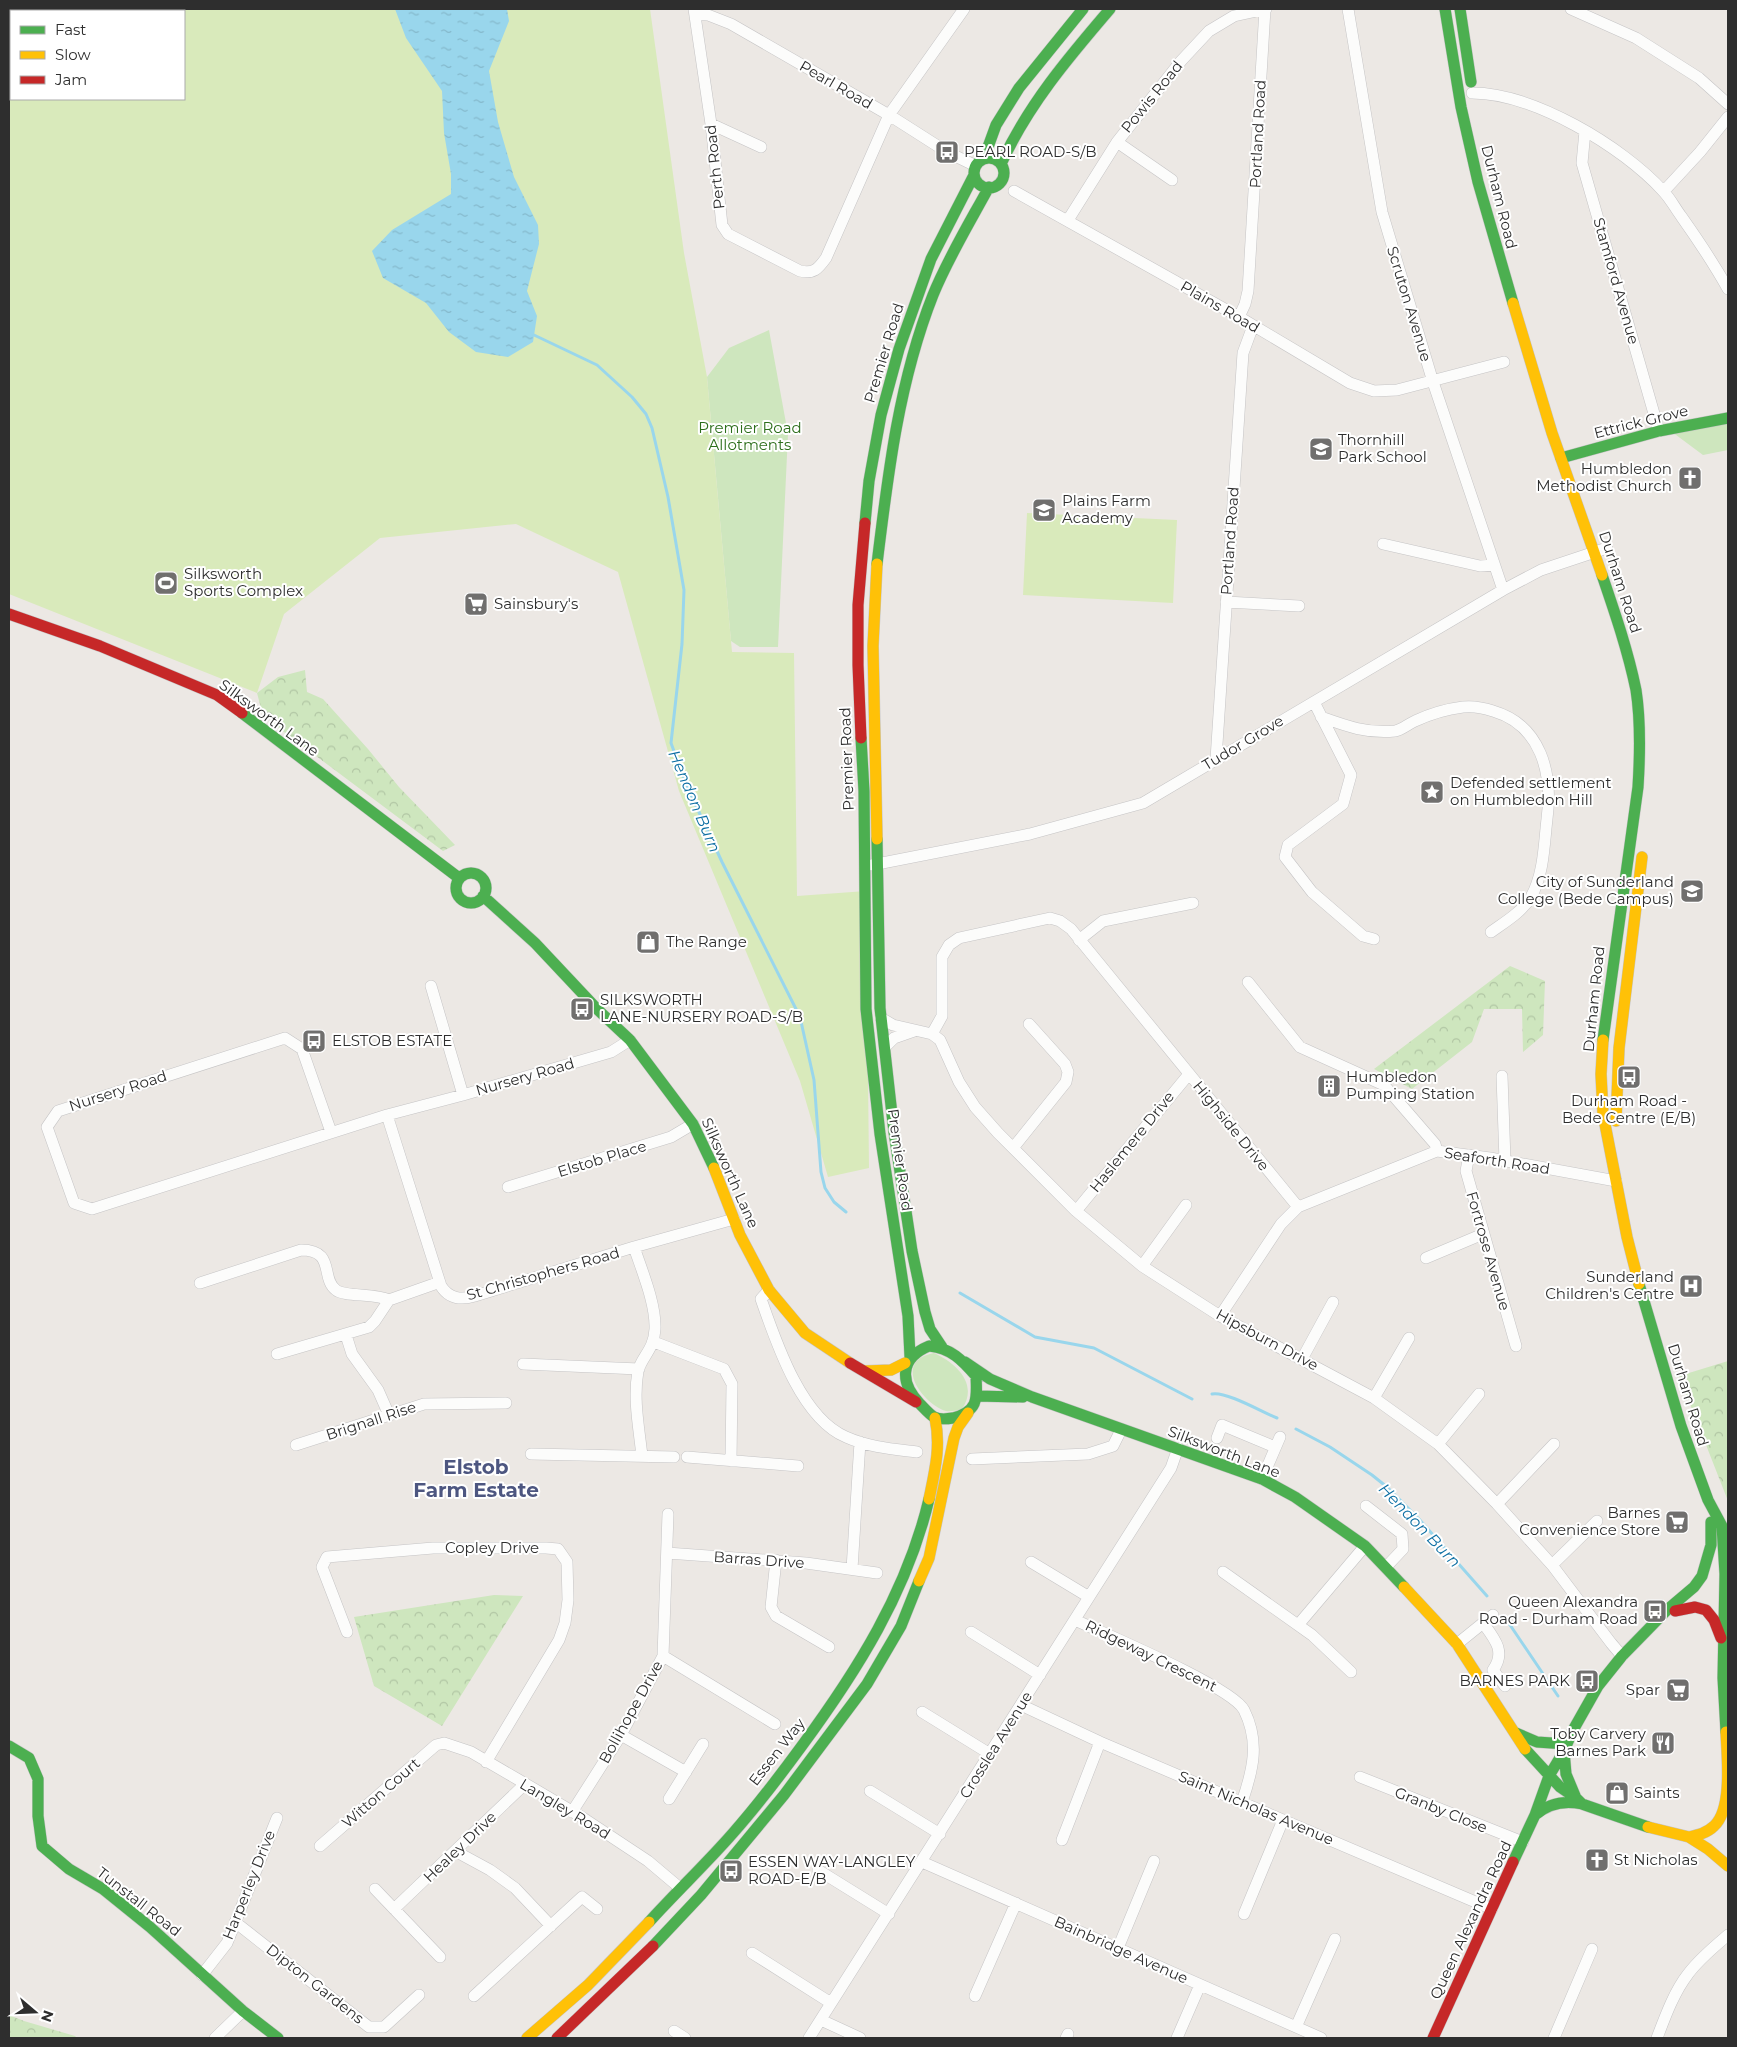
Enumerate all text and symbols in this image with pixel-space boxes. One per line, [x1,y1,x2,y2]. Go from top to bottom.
legend [10,10,185,100]
text: Fast [55,20,86,39]
text: Slow [55,45,91,64]
street label: Pearl Road [796,56,876,113]
street label: Powis Road [1117,57,1187,137]
text: Jam [54,70,87,89]
street label: Portland Road [1245,79,1270,189]
street label: Perth Road [701,124,728,210]
bus stop icon: PEARL ROAD-S/B [934,139,960,165]
place label: PEARL ROAD-S/B [964,142,1097,161]
street label: Durham Road [1477,143,1522,251]
street label: Stamford Avenue [1589,215,1644,346]
street label: Scruton Avenue [1383,244,1436,364]
street label: Plains Road [1177,276,1263,337]
street label: Premier Road [859,301,908,405]
street label: Ettrick Grove [1592,401,1690,442]
park label: Premier Road Allotments [698,418,802,454]
place label: Thornhill Park School [1338,430,1427,466]
school or university icon: Thornhill Park School [1308,436,1334,462]
place label: Humbledon Methodist Church [1536,459,1672,495]
church icon: Humbledon Methodist Church [1677,465,1703,491]
street label: Portland Road [1216,486,1243,596]
place label: Plains Farm Academy [1062,491,1151,527]
school or university icon: Plains Farm Academy [1031,497,1057,523]
street label: Durham Road [1595,528,1646,635]
place label: Silksworth Sports Complex [184,564,303,600]
sports icon: Silksworth Sports Complex [153,570,179,596]
supermarket icon: Sainsbury's [463,591,489,617]
place label: Sainsbury's [494,594,578,613]
street label: Silksworth Lane [216,675,323,760]
street label: Premier Road [835,707,858,811]
street label: Tudor Grove [1199,711,1287,774]
water label: Hendon Burn [664,747,725,855]
place label: Defended settlement on Humbledon Hill [1450,773,1612,809]
place icon: Defended settlement on Humbledon Hill [1419,779,1445,805]
place label: City of Sunderland College (Bede Campus) [1498,872,1674,908]
school or university icon: City of Sunderland College (Bede Campus) [1679,878,1705,904]
shop icon: The Range [635,929,661,955]
place label: The Range [666,932,747,951]
street label: Durham Road [1578,945,1609,1053]
place label: SILKSWORTH LANE-NURSERY ROAD-S/B [600,990,803,1026]
bus stop icon: SILKSWORTH LANE-NURSERY ROAD-S/B [569,996,595,1022]
bus stop icon: ELSTOB ESTATE [301,1028,327,1054]
place label: ELSTOB ESTATE [332,1031,452,1050]
street label: Nursery Road [473,1053,576,1100]
bus stop icon: Durham Road - Bede Centre (E/B) [1616,1064,1642,1090]
street label: Nursery Road [66,1066,169,1115]
place label: Humbledon Pumping Station [1346,1067,1475,1103]
building icon: Humbledon Pumping Station [1316,1073,1342,1099]
street label: Highside Drive [1189,1077,1274,1175]
street label: Haslemere Drive [1085,1087,1178,1196]
place label: Durham Road - Bede Centre (E/B) [1562,1091,1696,1127]
street label: Premier Road [884,1107,917,1212]
street label: Silksworth Lane [698,1115,763,1231]
street label: Elstob Place [555,1136,648,1181]
street label: Seaforth Road [1443,1143,1551,1178]
street label: Fortrose Avenue [1462,1189,1515,1313]
street label: St Christophers Road [464,1243,622,1304]
place label: Sunderland Children's Centre [1545,1267,1674,1303]
hospital icon: Sunderland Children's Centre [1678,1273,1704,1299]
street label: Hipsburn Drive [1213,1305,1322,1375]
street label: Durham Road [1664,1341,1713,1449]
street label: Brignall Rise [323,1397,418,1444]
street label: Silksworth Lane [1165,1421,1283,1482]
district label: Elstob Farm Estate [413,1455,539,1502]
water label: Hendon Burn [1375,1479,1464,1571]
place label: Barnes Convenience Store [1519,1503,1660,1539]
supermarket icon: Barnes Convenience Store [1664,1509,1690,1535]
street label: Copley Drive [445,1538,539,1557]
street label: Barras Drive [713,1547,805,1572]
place label: Queen Alexandra Road - Durham Road [1479,1592,1638,1628]
bus stop icon: Queen Alexandra Road - Durham Road [1642,1598,1668,1624]
street label: Ridgeway Crescent [1082,1615,1220,1696]
street label: Bollihope Drive [594,1657,667,1767]
bus stop icon: BARNES PARK [1574,1668,1600,1694]
place label: BARNES PARK [1459,1671,1570,1690]
supermarket icon: Spar [1665,1677,1691,1703]
place label: Spar [1626,1680,1660,1699]
street label: Crosslea Avenue [955,1688,1036,1802]
street label: Essen Way [744,1714,809,1789]
place label: Toby Carvery Barnes Park [1550,1724,1647,1760]
restaurant icon: Toby Carvery Barnes Park [1650,1730,1676,1756]
street label: Witton Court [338,1753,424,1832]
street label: Saint Nicholas Avenue [1176,1766,1337,1849]
street label: Langley Road [516,1774,614,1843]
shop icon: Saints [1604,1780,1630,1806]
street label: Granby Close [1392,1782,1490,1837]
place label: Saints [1634,1783,1680,1802]
street label: Healey Drive [419,1807,500,1886]
street label: Harperley Drive [218,1827,279,1942]
street label: Queen Alexandra Road [1425,1837,1516,2002]
church icon: St Nicholas [1584,1847,1610,1873]
place label: St Nicholas [1614,1850,1698,1869]
place label: ESSEN WAY-LANGLEY ROAD-E/B [748,1852,916,1888]
bus stop icon: ESSEN WAY-LANGLEY ROAD-E/B [718,1858,744,1884]
street label: Tunstall Road [93,1863,185,1940]
street label: Bainbridge Avenue [1051,1911,1191,1988]
street label: Dipton Gardens [263,1940,368,2028]
north arrow [10,1987,60,2037]
text: N [37,2008,58,2025]

